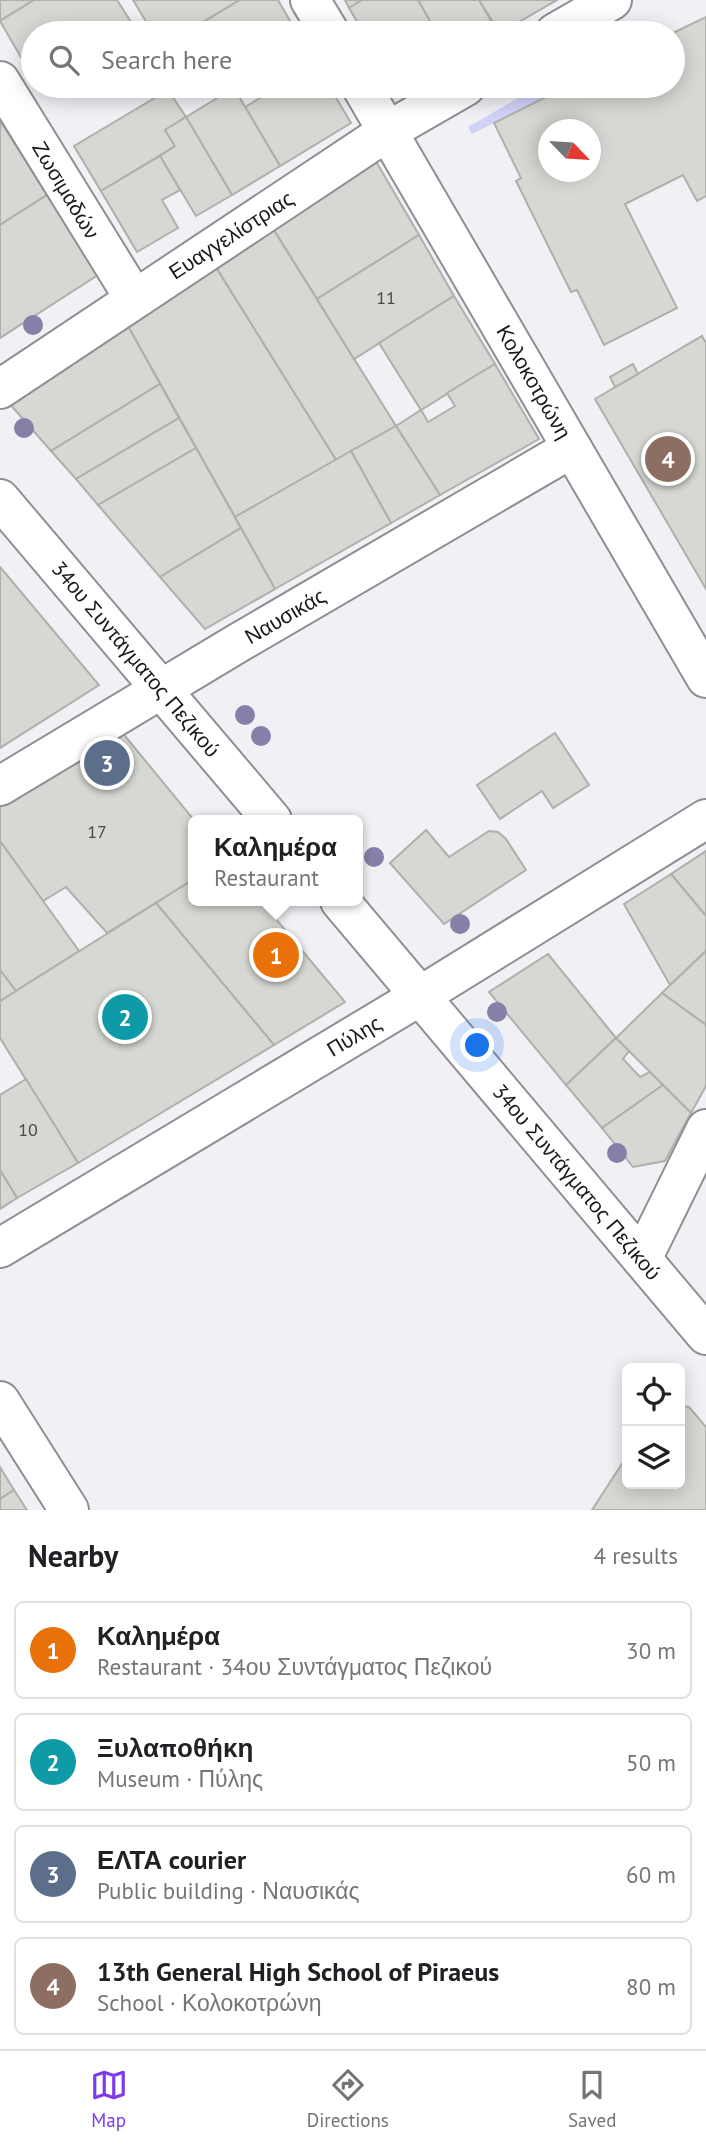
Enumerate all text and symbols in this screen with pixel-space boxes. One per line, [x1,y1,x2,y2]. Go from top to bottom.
search box [21,21,685,98]
icon: search [45,41,83,79]
text: Search here [101,43,232,76]
north arrow [538,119,601,182]
street label: Ζωσιμαδών [26,136,106,244]
street label: Ευαγγελίστριας [164,185,298,285]
house number: 11 [376,286,396,309]
street label: Κολοκοτρώνη [490,320,578,444]
pin: 4 [645,433,691,485]
street label: 34ου Συντάγματος Πεζικού [47,556,225,762]
street label: Ναυσικάς [240,582,330,650]
pin: 3 [84,737,130,789]
popup [188,815,363,906]
house number: 17 [87,820,107,843]
text: Καλημέρα [214,830,337,863]
text: Restaurant [214,863,319,892]
pin: 1 [253,929,299,981]
pin: 2 [102,991,148,1043]
street label: Πύλης [322,1009,386,1063]
your location [460,1028,494,1062]
street label: 34ου Συντάγματος Πεζικού [487,1078,667,1286]
house number: 10 [18,1118,38,1141]
map controls [622,1363,685,1489]
button: locate [622,1363,685,1426]
button: layers [622,1426,685,1489]
text: Nearby [28,1536,118,1575]
text: 4 results [594,1541,678,1570]
text: Καλημέρα [97,1619,220,1652]
text: 1 [46,1636,60,1665]
text: 30 m [626,1636,676,1665]
text: Restaurant · 34ου Συντάγματος Πεζικού [97,1652,492,1681]
text: Ξυλαποθήκη [97,1731,253,1764]
text: 2 [46,1748,60,1777]
text: 50 m [626,1748,676,1777]
text: Museum · Πύλης [97,1764,263,1793]
text: ΕΛΤΑ courier [97,1843,246,1876]
text: 3 [46,1860,60,1889]
text: 60 m [626,1860,676,1889]
text: Public building · Ναυσικάς [97,1876,360,1905]
text: 13th General High School of Piraeus [97,1955,499,1988]
text: 4 [46,1972,60,2001]
text: 80 m [626,1972,676,2001]
text: School · Κολοκοτρώνη [97,1988,321,2017]
tab: Map [90,2066,128,2132]
tab: Directions [307,2066,389,2132]
tab: Saved [568,2066,616,2132]

